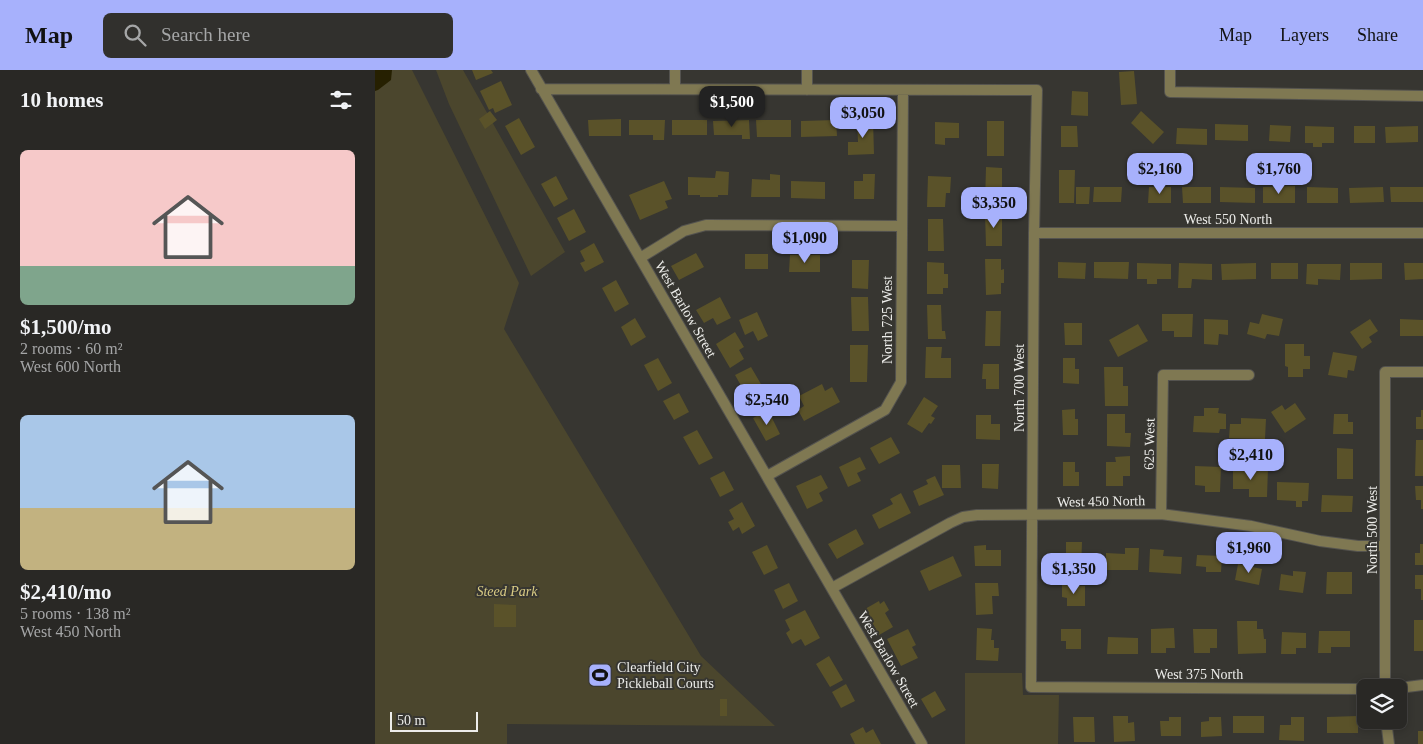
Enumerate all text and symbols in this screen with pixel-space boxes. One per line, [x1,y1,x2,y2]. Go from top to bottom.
search box [103,13,453,58]
icon: search [121,21,149,49]
text: Map [25,22,73,48]
text: Search here [161,24,250,45]
text: Map [1219,25,1252,45]
text: Layers [1280,25,1329,45]
text: Share [1357,25,1398,45]
pin: $1,500 [691,85,773,128]
icon: filters [327,86,355,114]
text: 10 homes [20,88,103,112]
text: $1,500 [710,93,754,110]
pin: $3,050 [822,97,904,139]
text: $3,050 [841,104,885,121]
pin: $2,160 [1119,152,1201,195]
pin: $1,760 [1238,152,1320,195]
text: $2,160 [1138,160,1182,177]
text: $1,760 [1257,160,1301,177]
icon: home [143,182,233,272]
pin: $3,350 [953,186,1035,229]
text: $3,350 [972,194,1016,211]
street label: West 550 North [1184,212,1272,227]
pin: $1,090 [764,222,846,264]
text: $1,090 [783,229,827,246]
street label: West Barlow Street [652,259,719,360]
street label: North 725 West [880,276,895,364]
text: $1,500/mo [20,315,112,339]
text: 2 rooms · 60 m² [20,340,123,357]
street label: North 700 West [1012,344,1027,432]
text: West 600 North [20,358,121,375]
pin: $2,540 [726,384,808,426]
text: $2,540 [745,391,789,408]
street label: 625 West [1142,418,1157,470]
pin: $2,410 [1210,438,1292,481]
text: $2,410 [1229,446,1273,463]
icon: home [143,447,233,537]
street label: North 500 West [1365,486,1380,574]
street label: West 450 North [1057,493,1145,510]
pin: $1,960 [1208,532,1290,574]
text: $1,960 [1227,539,1271,556]
pin: $1,350 [1033,552,1115,595]
text: $1,350 [1052,560,1096,577]
text: $2,410/mo [20,580,112,604]
park label: Steed Park [476,584,538,599]
text: 5 rooms · 138 m² [20,605,131,622]
street label: West Barlow Street [855,609,922,710]
text: West 450 North [20,623,121,640]
place label: Clearfield City Pickleball Courts [617,660,714,691]
sports icon: Clearfield City Pickleball Courts [587,662,613,688]
street label: West 375 North [1155,667,1243,682]
map controls [1357,679,1407,729]
button: layers [1357,679,1407,729]
scale bar [390,709,477,732]
text: 50 m [397,713,425,728]

